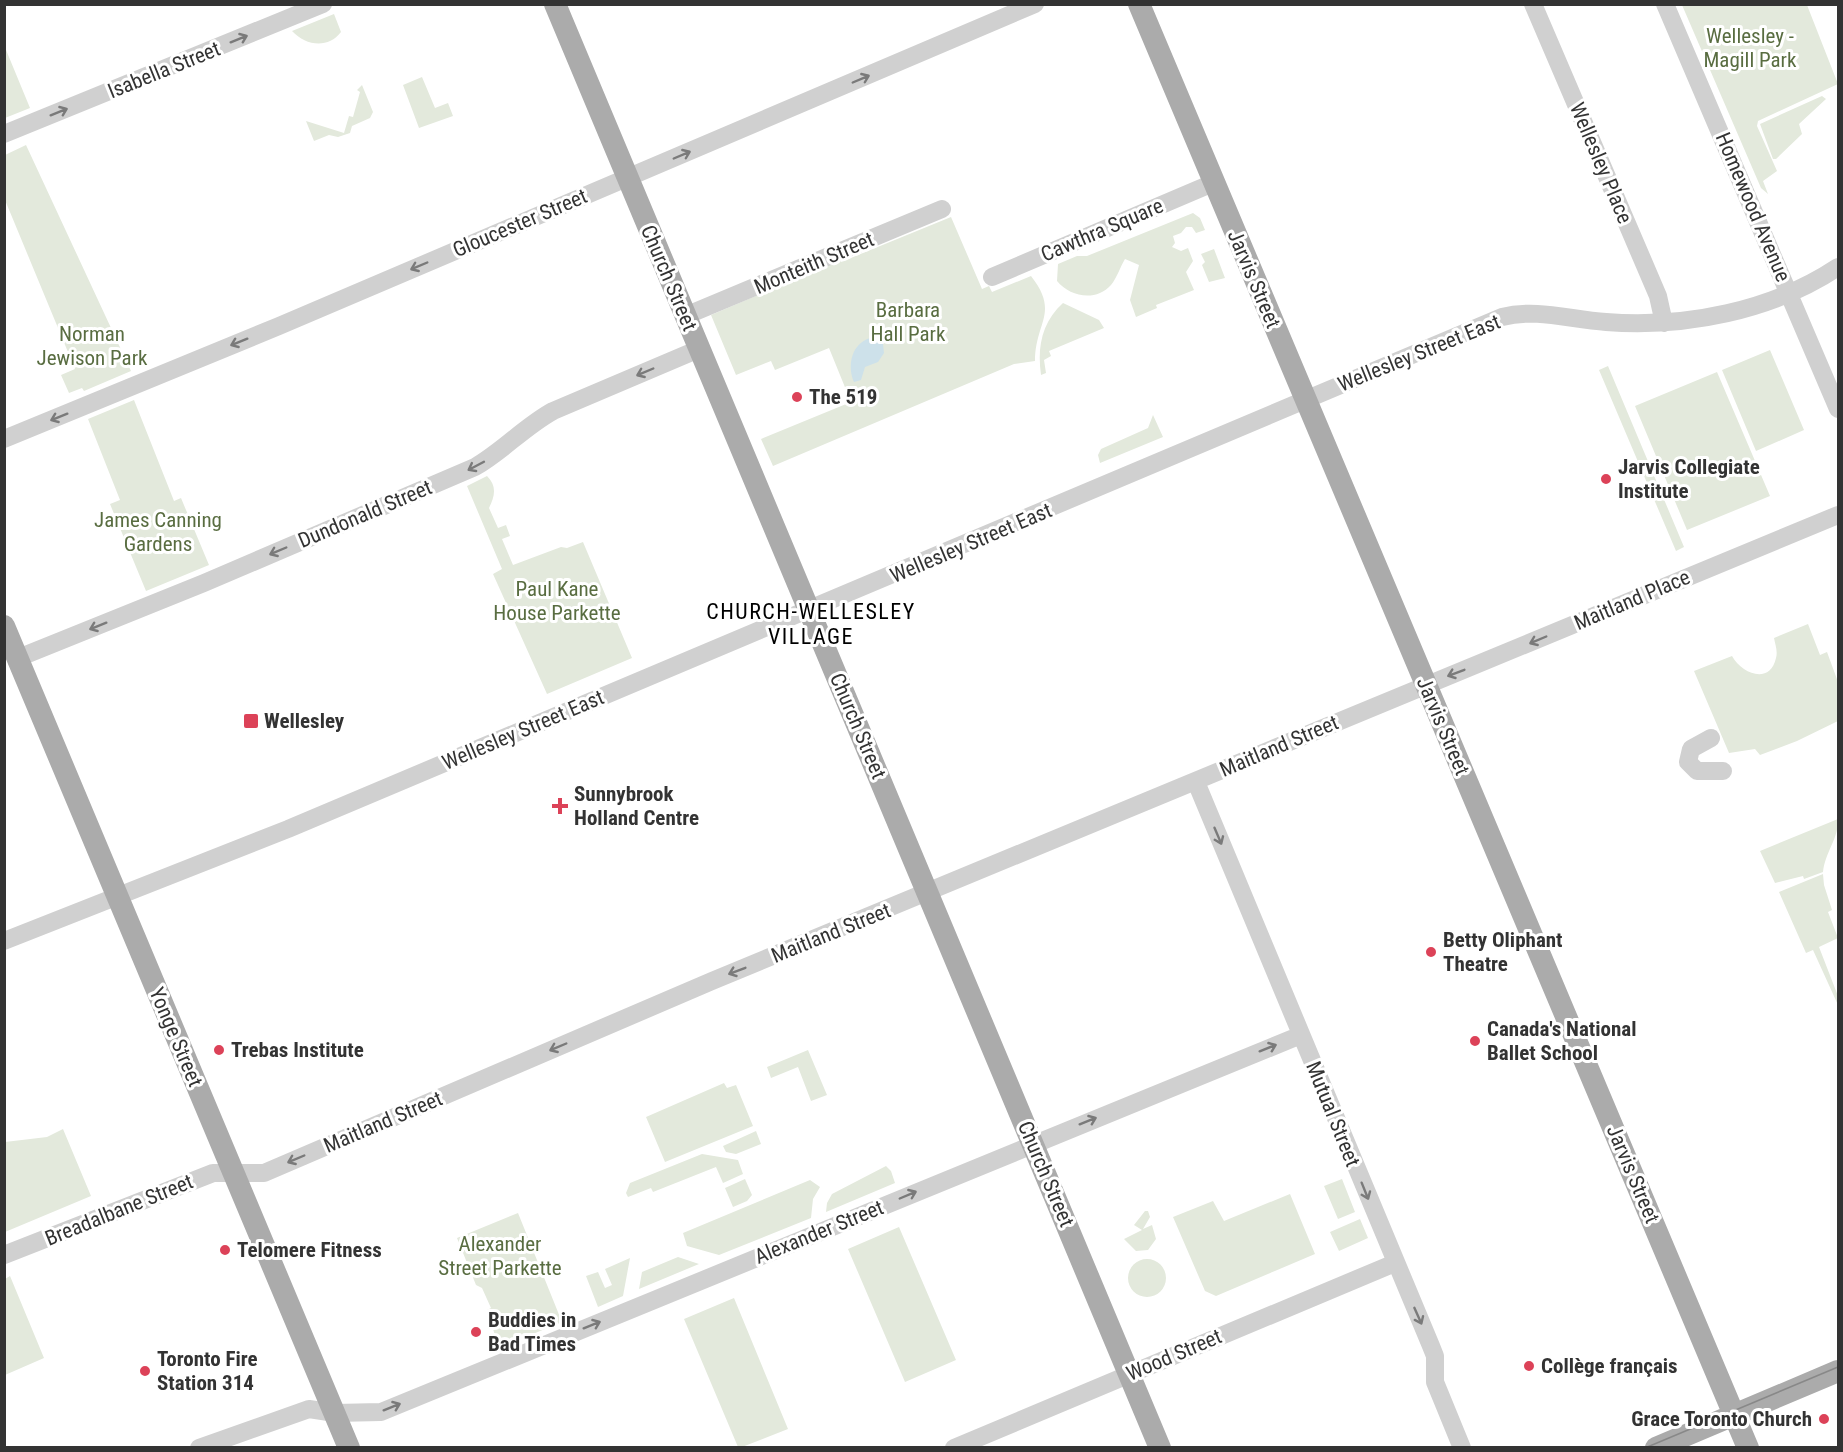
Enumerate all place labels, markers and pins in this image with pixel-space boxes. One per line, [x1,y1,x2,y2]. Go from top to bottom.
place label: The 519 [809,385,877,409]
marker: The 519 [790,390,804,404]
place label: Jarvis Collegiate Institute [1618,455,1760,503]
marker: Jarvis Collegiate Institute [1599,472,1613,486]
place label: Wellesley [264,709,345,733]
marker: Wellesley [242,712,260,730]
place label: Sunnybrook Holland Centre [574,782,699,830]
marker: Sunnybrook Holland Centre [551,797,569,815]
place label: Betty Oliphant Theatre [1443,928,1563,976]
marker: Betty Oliphant Theatre [1424,945,1438,959]
place label: Canada's National Ballet School [1487,1017,1637,1065]
marker: Canada's National Ballet School [1468,1034,1482,1048]
place label: Trebas Institute [231,1038,364,1062]
marker: Trebas Institute [212,1043,226,1057]
place label: Telomere Fitness [237,1238,382,1262]
marker: Telomere Fitness [218,1243,232,1257]
place label: Buddies in Bad Times [488,1308,576,1356]
marker: Buddies in Bad Times [469,1325,483,1339]
place label: Toronto Fire Station 314 [157,1347,258,1395]
place label: Collège français [1541,1354,1678,1378]
marker: Collège français [1522,1359,1536,1373]
marker: Toronto Fire Station 314 [138,1364,152,1378]
place label: Grace Toronto Church [1631,1407,1812,1431]
marker: Grace Toronto Church [1817,1412,1831,1426]

